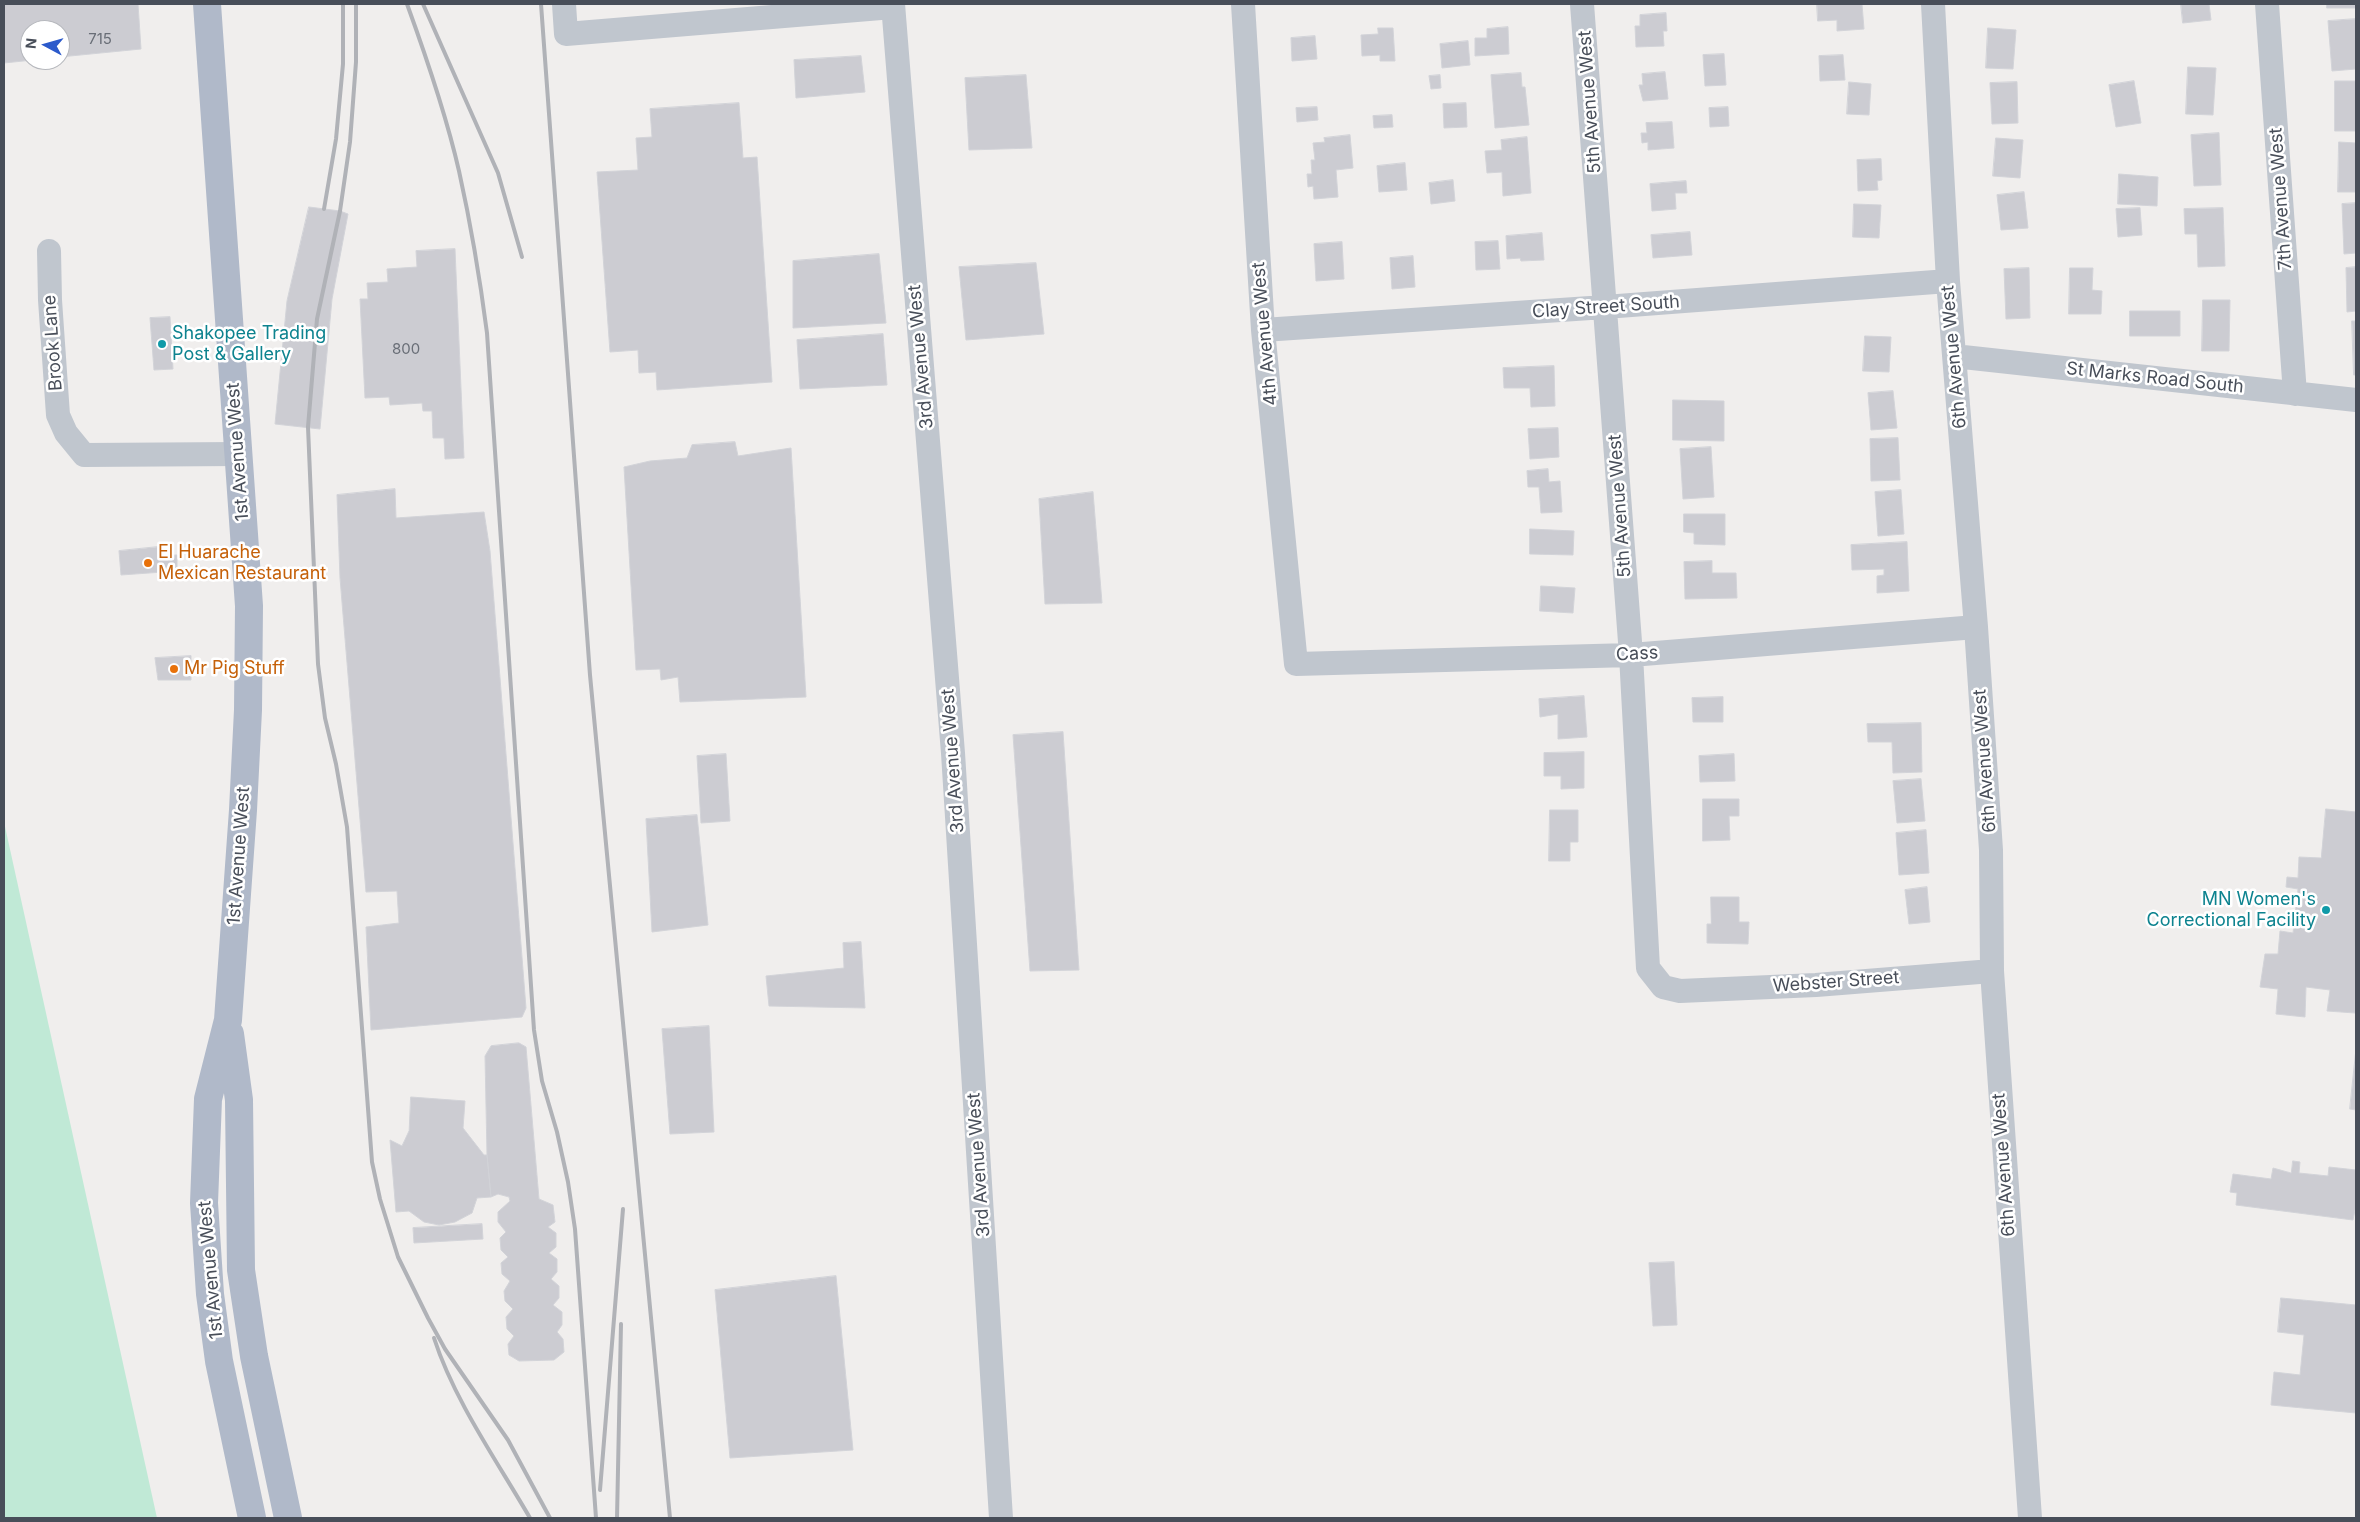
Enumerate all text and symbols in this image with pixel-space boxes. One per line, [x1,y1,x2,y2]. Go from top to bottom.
north arrow [20,20,70,70]
house number: 715 [88,30,112,48]
street label: 5th Avenue West [1574,30,1606,174]
text: N [22,37,40,50]
street label: 7th Avenue West [2265,127,2297,271]
street label: 4th Avenue West [1248,261,1282,407]
street label: 3rd Avenue West [904,284,938,430]
street label: 6th Avenue West [1937,284,1971,430]
street label: Clay Street South [1531,291,1681,323]
street label: Brook Lane [39,294,67,392]
place label: Shakopee Trading Post & Gallery [172,323,326,366]
marker: Shakopee Trading Post & Gallery [156,338,168,350]
house number: 800 [392,340,420,358]
street label: St Marks Road South [2065,358,2245,398]
street label: 1st Avenue West [222,382,254,522]
street label: 5th Avenue West [1604,434,1636,578]
place label: El Huarache Mexican Restaurant [158,542,326,584]
marker: El Huarache Mexican Restaurant [142,557,154,569]
street label: Cass [1615,642,1659,666]
place label: Mr Pig Stuff [184,658,285,680]
marker: Mr Pig Stuff [168,663,180,675]
street label: 3rd Avenue West [937,688,969,834]
street label: 6th Avenue West [1969,689,2001,833]
street label: 1st Avenue West [223,786,255,926]
place label: MN Women's Correctional Facility [2147,889,2316,932]
marker: MN Women's Correctional Facility [2320,904,2332,916]
street label: Webster Street [1772,967,1900,997]
street label: 3rd Avenue West [963,1092,995,1238]
street label: 6th Avenue West [1988,1093,2020,1237]
street label: 1st Avenue West [194,1200,228,1340]

